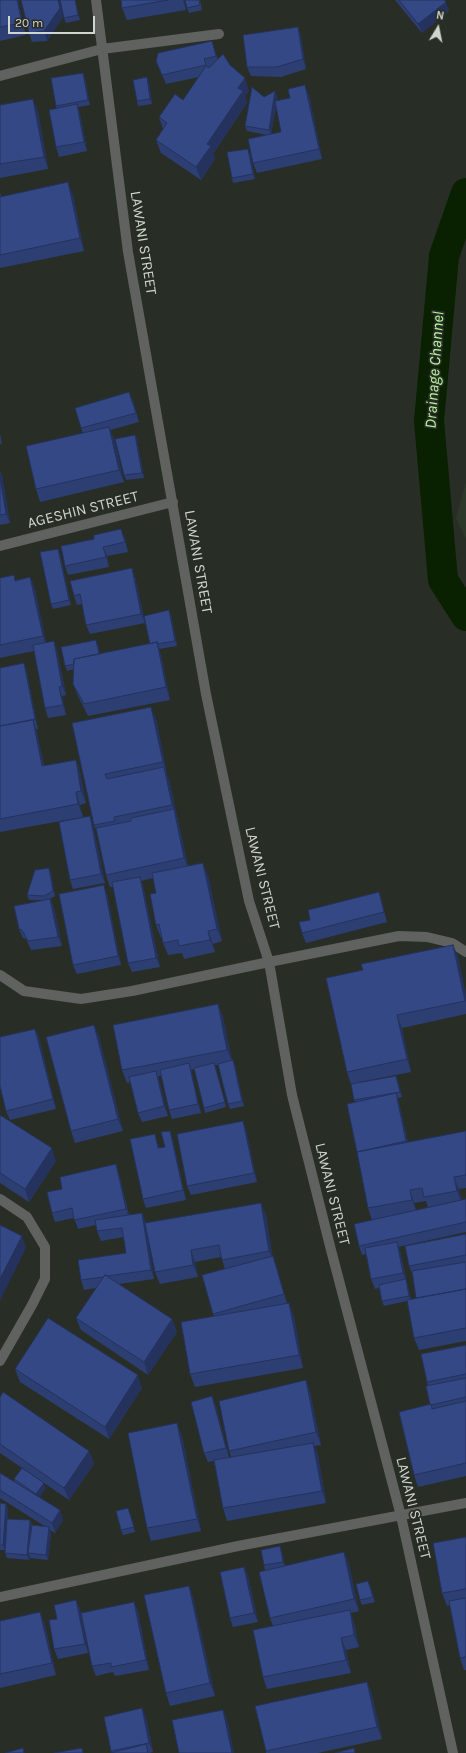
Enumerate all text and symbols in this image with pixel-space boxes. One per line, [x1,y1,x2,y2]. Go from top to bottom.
scale bar [10,8,97,34]
north arrow [418,8,458,48]
text: N [435,9,445,23]
text: 20 m [15,16,43,30]
street label: LAWANI STREET [126,190,160,296]
water label: Drainage Channel [421,311,449,429]
street label: AGESHIN STREET [26,487,140,533]
street label: LAWANI STREET [180,509,216,615]
street label: LAWANI STREET [241,825,283,931]
street label: LAWANI STREET [311,1141,353,1247]
street label: LAWANI STREET [392,1455,434,1561]

